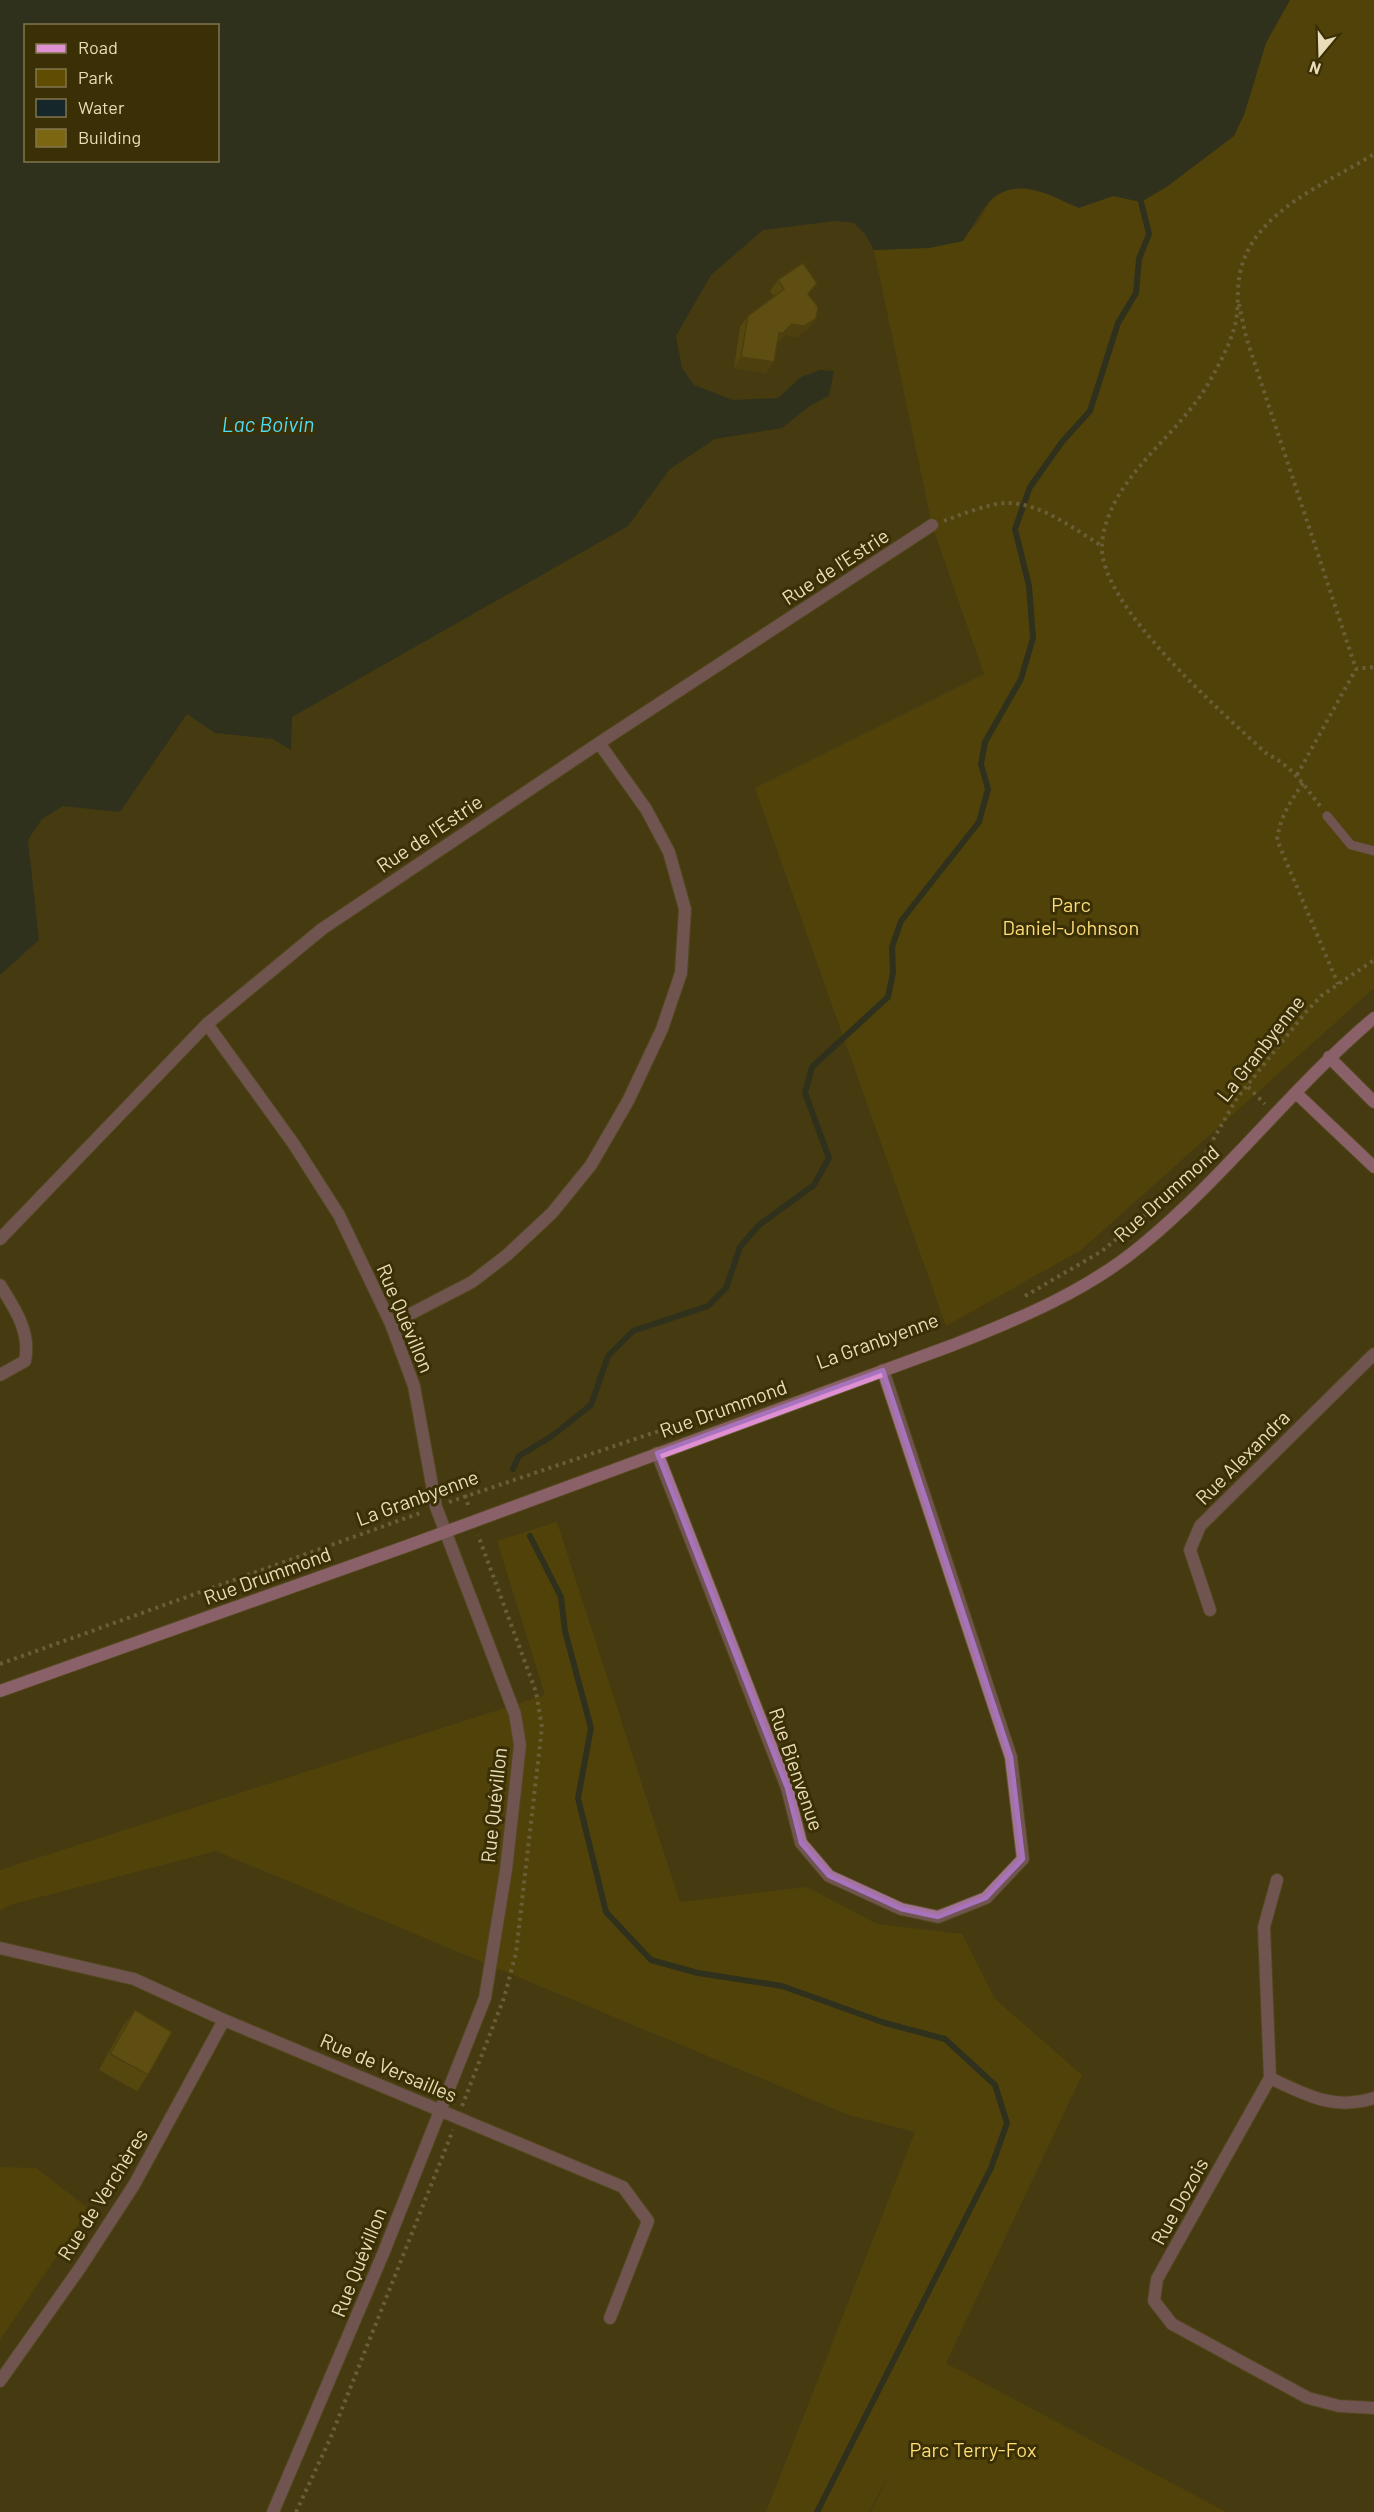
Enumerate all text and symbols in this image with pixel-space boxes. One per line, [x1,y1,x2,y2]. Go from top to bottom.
legend [24,24,219,162]
north arrow [1290,24,1350,84]
text: Road [78,36,118,58]
text: N [1307,58,1323,79]
text: Park [78,66,113,88]
text: Water [78,96,125,118]
text: Building [78,126,141,148]
water label: Lac Boivin [222,411,314,436]
street label: Rue de l'Estrie [777,523,893,609]
street label: Rue de l'Estrie [372,789,486,877]
park label: Parc Daniel-Johnson [1003,892,1139,939]
street label: La Granbyenne [1211,990,1309,1106]
street label: Rue Drummond [1108,1139,1224,1247]
street label: Rue Quévillon [372,1260,440,1376]
street label: La Granbyenne [813,1307,941,1373]
street label: Rue Drummond [656,1374,790,1442]
street label: Rue Alexandra [1190,1405,1294,1509]
street label: La Granbyenne [353,1464,481,1530]
street label: Rue Drummond [200,1541,334,1609]
street label: Rue Bienvenue [765,1704,829,1834]
street label: Rue Quévillon [475,1746,511,1864]
street label: Rue de Versailles [317,2027,461,2107]
street label: Rue de Verchères [52,2124,152,2264]
street label: Rue Dozois [1145,2153,1213,2249]
street label: Rue Quévillon [325,2204,391,2320]
park label: Parc Terry-Fox [910,2437,1037,2461]

